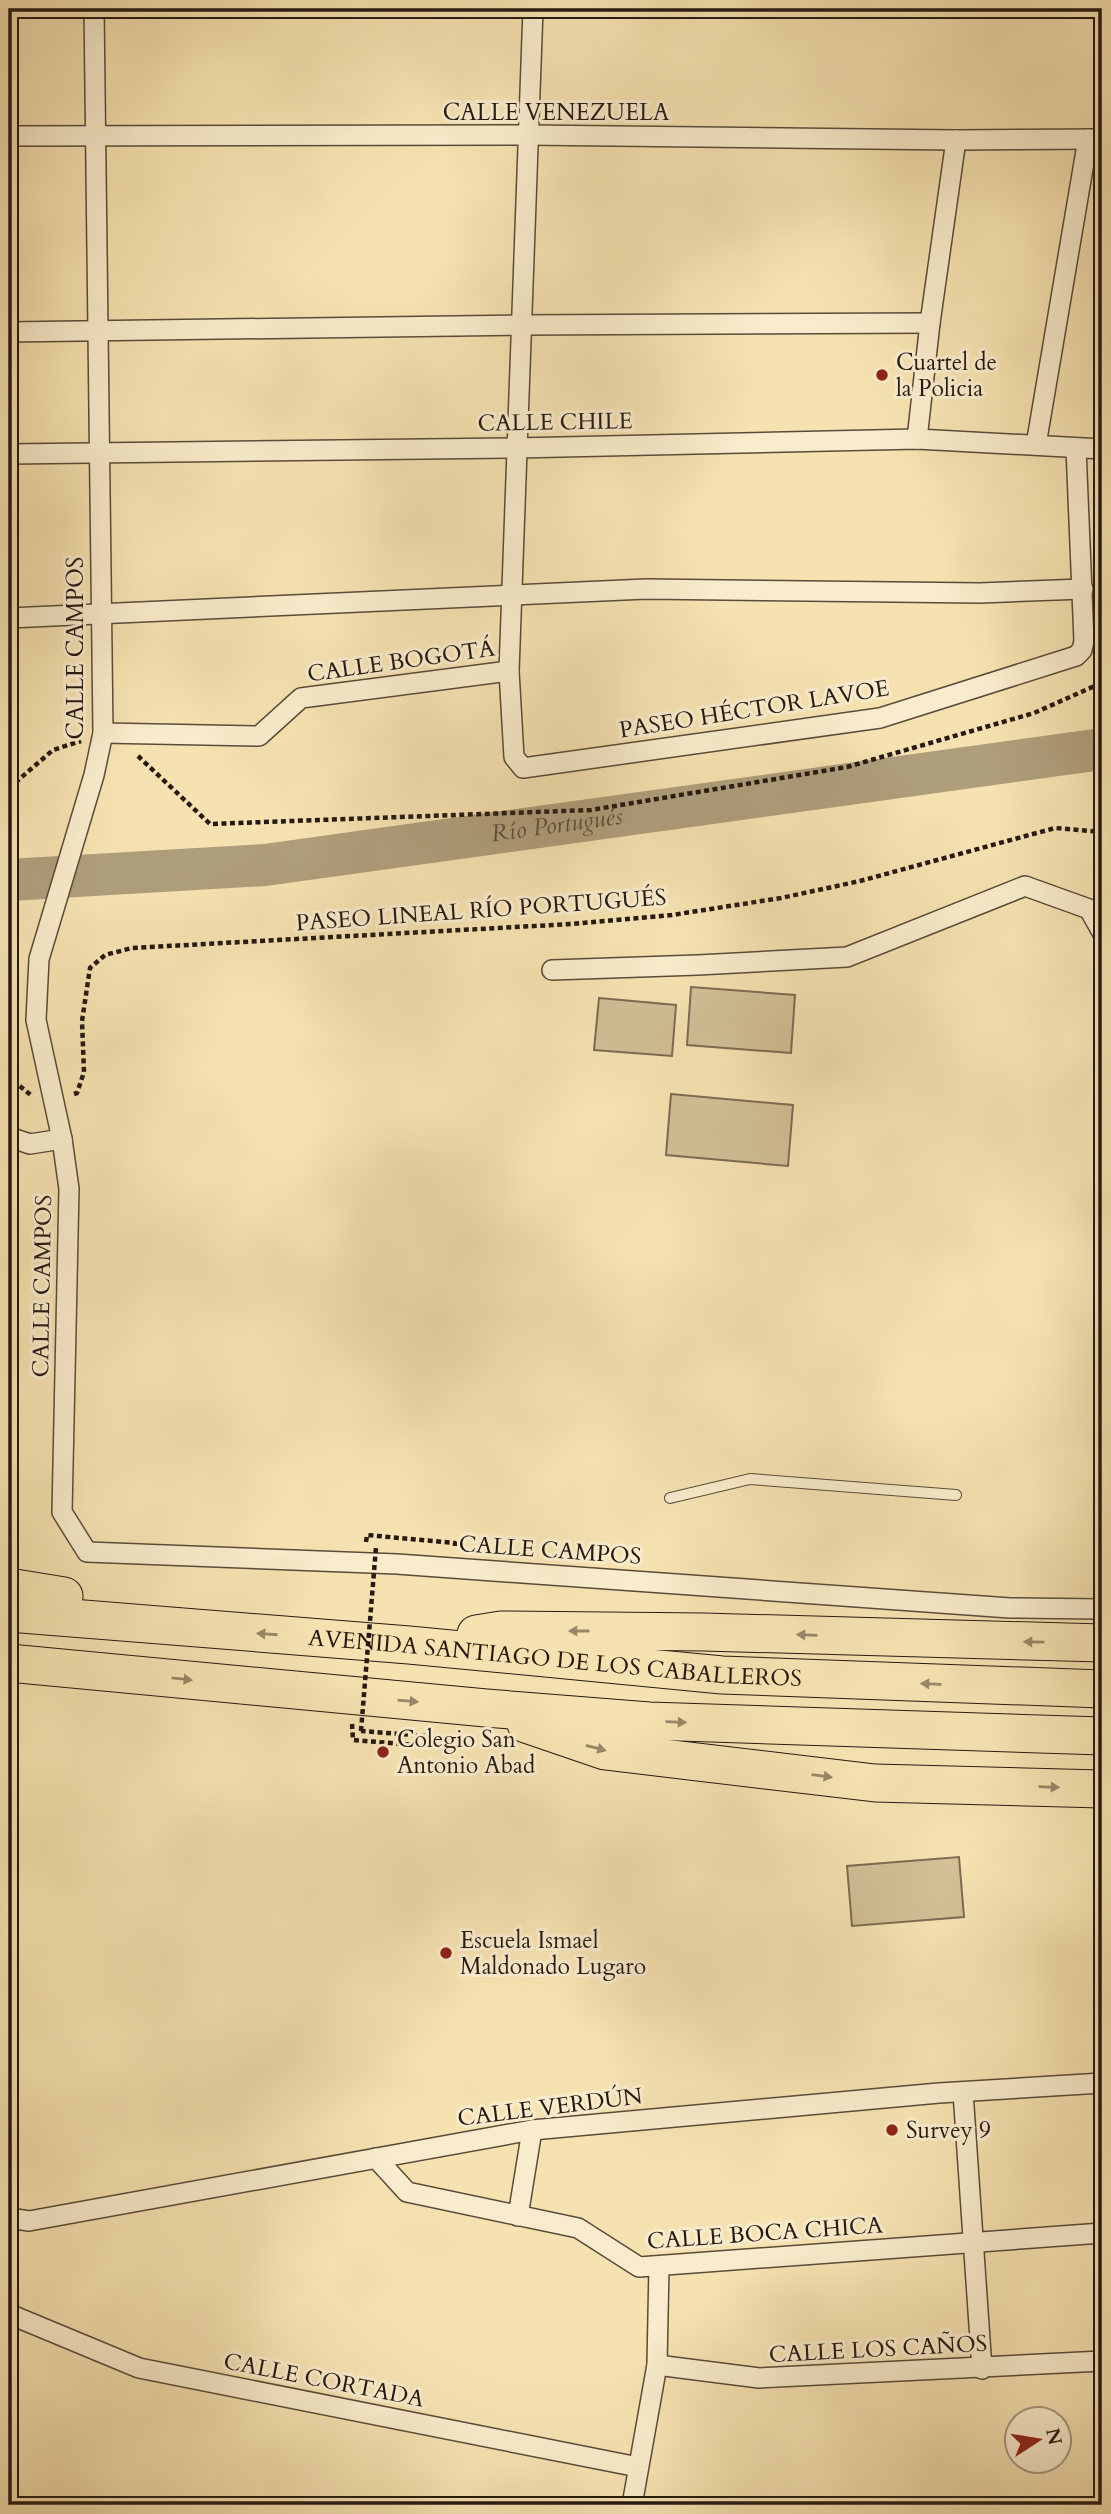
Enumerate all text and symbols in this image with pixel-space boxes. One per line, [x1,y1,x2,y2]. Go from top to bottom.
street label: CALLE VENEZUELA [443,97,670,128]
place label: Cuartel de la Policia [896,347,997,404]
marker: Cuartel de la Policia [874,367,890,383]
street label: CALLE CHILE [477,405,633,439]
street label: CALLE CAMPOS [60,557,91,739]
street label: CALLE BOGOTÁ [305,632,497,689]
street label: PASEO HÉCTOR LAVOE [617,672,891,746]
water label: Río Portugués [489,799,625,850]
street label: PASEO LINEAL RÍO PORTUGUÉS [295,882,667,938]
street label: CALLE CAMPOS [25,1194,59,1378]
street label: CALLE CAMPOS [458,1528,642,1572]
street label: AVENIDA SANTIAGO DE LOS CABALLEROS [307,1622,802,1693]
one-way arrow [568,1625,590,1637]
one-way arrow [256,1628,278,1639]
one-way arrow [795,1630,817,1641]
one-way arrow [1023,1636,1045,1648]
one-way arrow [171,1674,193,1685]
one-way arrow [920,1679,942,1690]
one-way arrow [397,1696,419,1707]
one-way arrow [665,1717,687,1728]
place label: Colegio San Antonio Abad [397,1724,536,1781]
one-way arrow [585,1743,607,1754]
marker: Colegio San Antonio Abad [375,1744,391,1760]
one-way arrow [811,1771,833,1782]
one-way arrow [1038,1782,1060,1793]
place label: Escuela Ismael Maldonado Lugaro [460,1925,646,1982]
marker: Escuela Ismael Maldonado Lugaro [438,1945,454,1961]
street label: CALLE VERDÚN [456,2079,645,2134]
place label: Survey 9 [906,2115,991,2146]
marker: Survey 9 [884,2122,900,2138]
street label: CALLE BOCA CHICA [646,2209,885,2257]
street label: CALLE LOS CAÑOS [768,2327,988,2370]
street label: CALLE CORTADA [221,2345,428,2415]
north arrow [1002,2406,1072,2476]
text: N [1039,2426,1068,2448]

